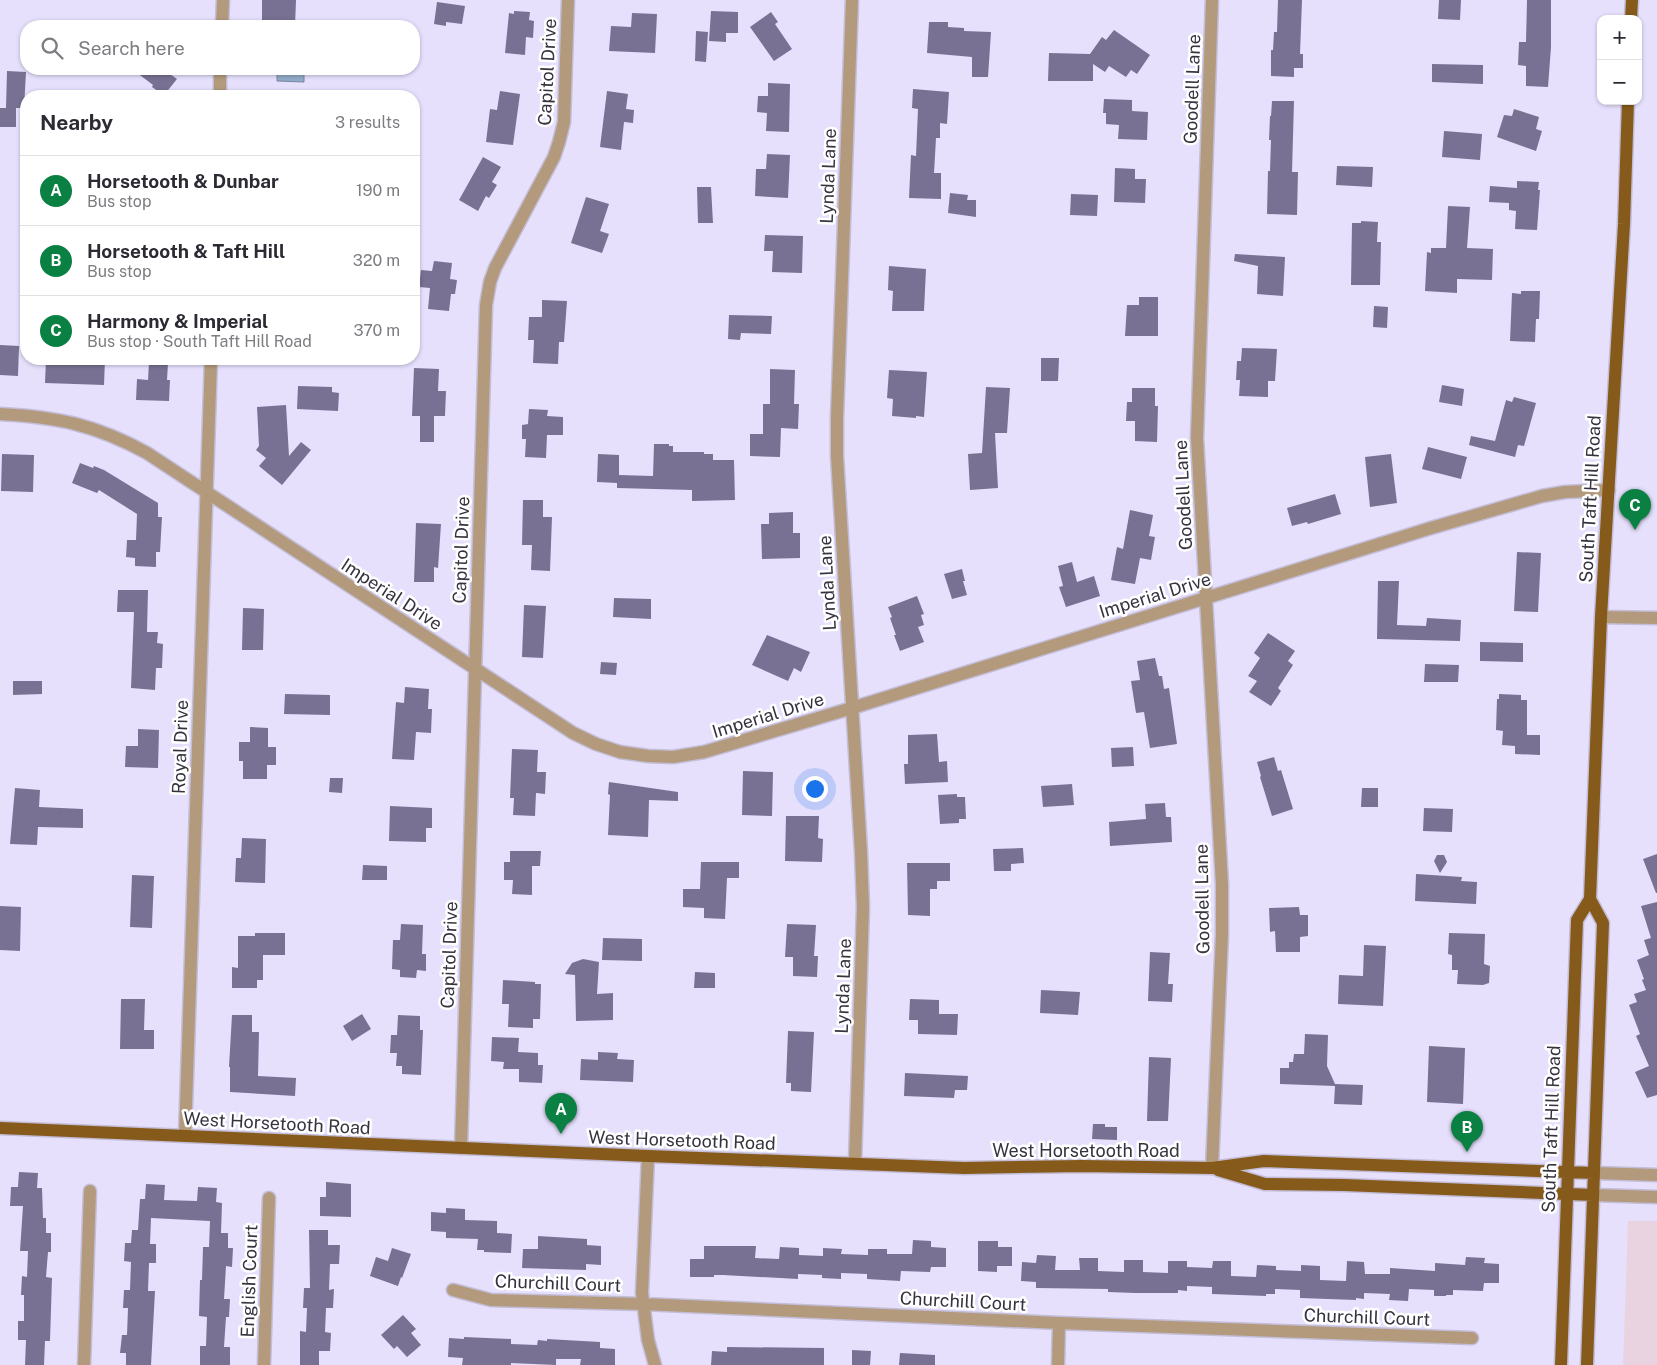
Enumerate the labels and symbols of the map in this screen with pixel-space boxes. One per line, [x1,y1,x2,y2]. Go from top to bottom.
street label: Capitol Drive [534,18,560,126]
street label: Goodell Lane [1180,34,1204,144]
street label: Lynda Lane [816,128,840,224]
street label: South Taft Hill Road [1575,415,1605,583]
street label: Goodell Lane [1170,439,1196,551]
pin: C [1619,489,1651,530]
street label: Capitol Drive [449,496,473,604]
street label: Lynda Lane [814,535,840,631]
street label: Imperial Drive [338,554,446,634]
street label: Imperial Drive [1096,568,1214,622]
street label: Imperial Drive [709,688,827,742]
street label: Royal Drive [168,700,192,794]
your location [802,776,828,802]
street label: Goodell Lane [1191,844,1213,954]
street label: Capitol Drive [437,901,461,1009]
street label: Lynda Lane [831,938,855,1034]
street label: South Taft Hill Road [1538,1045,1564,1213]
pin: A [545,1093,577,1134]
street label: West Horsetooth Road [183,1108,371,1138]
pin: B [1451,1111,1483,1152]
street label: West Horsetooth Road [588,1126,776,1154]
street label: West Horsetooth Road [992,1140,1180,1161]
street label: English Court [237,1224,261,1338]
street label: Churchill Court [494,1270,622,1296]
street label: Churchill Court [899,1287,1027,1315]
street label: Churchill Court [1303,1304,1431,1330]

